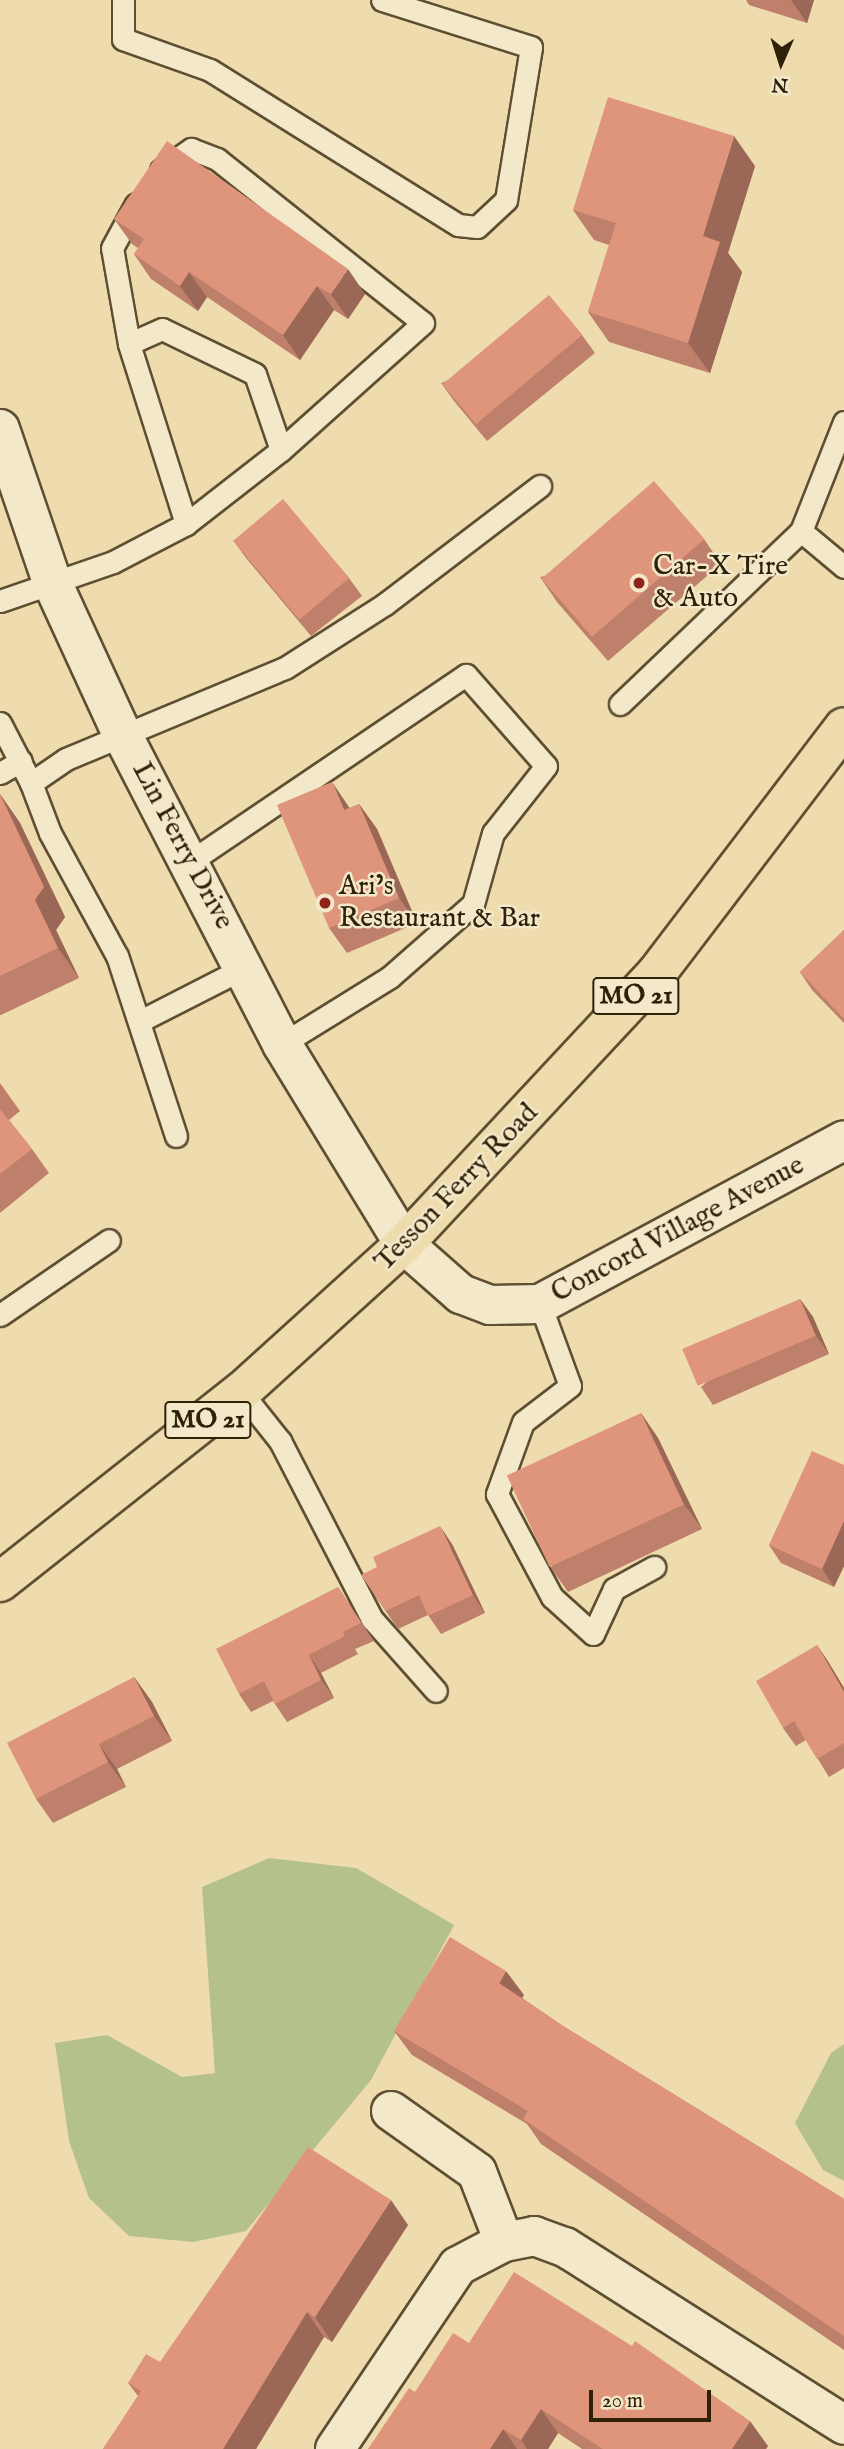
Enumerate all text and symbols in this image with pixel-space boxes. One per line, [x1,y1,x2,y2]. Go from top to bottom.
north arrow [746,28,816,98]
text: N [771,72,789,96]
place label: Car-X Tire & Auto [653,550,788,616]
marker: Car-X Tire & Auto [631,575,647,591]
street label: Lin Ferry Drive [124,757,240,935]
place label: Ari’s Restaurant & Bar [339,870,540,936]
marker: Ari’s Restaurant & Bar [317,895,333,911]
road number: MO 21 [592,973,680,1018]
street label: Tesson Ferry Road [368,1097,546,1279]
street label: Concord Village Avenue [546,1149,810,1311]
road number: MO 21 [164,1398,252,1442]
scale bar [592,2376,714,2420]
text: 20 m [602,2388,643,2415]

